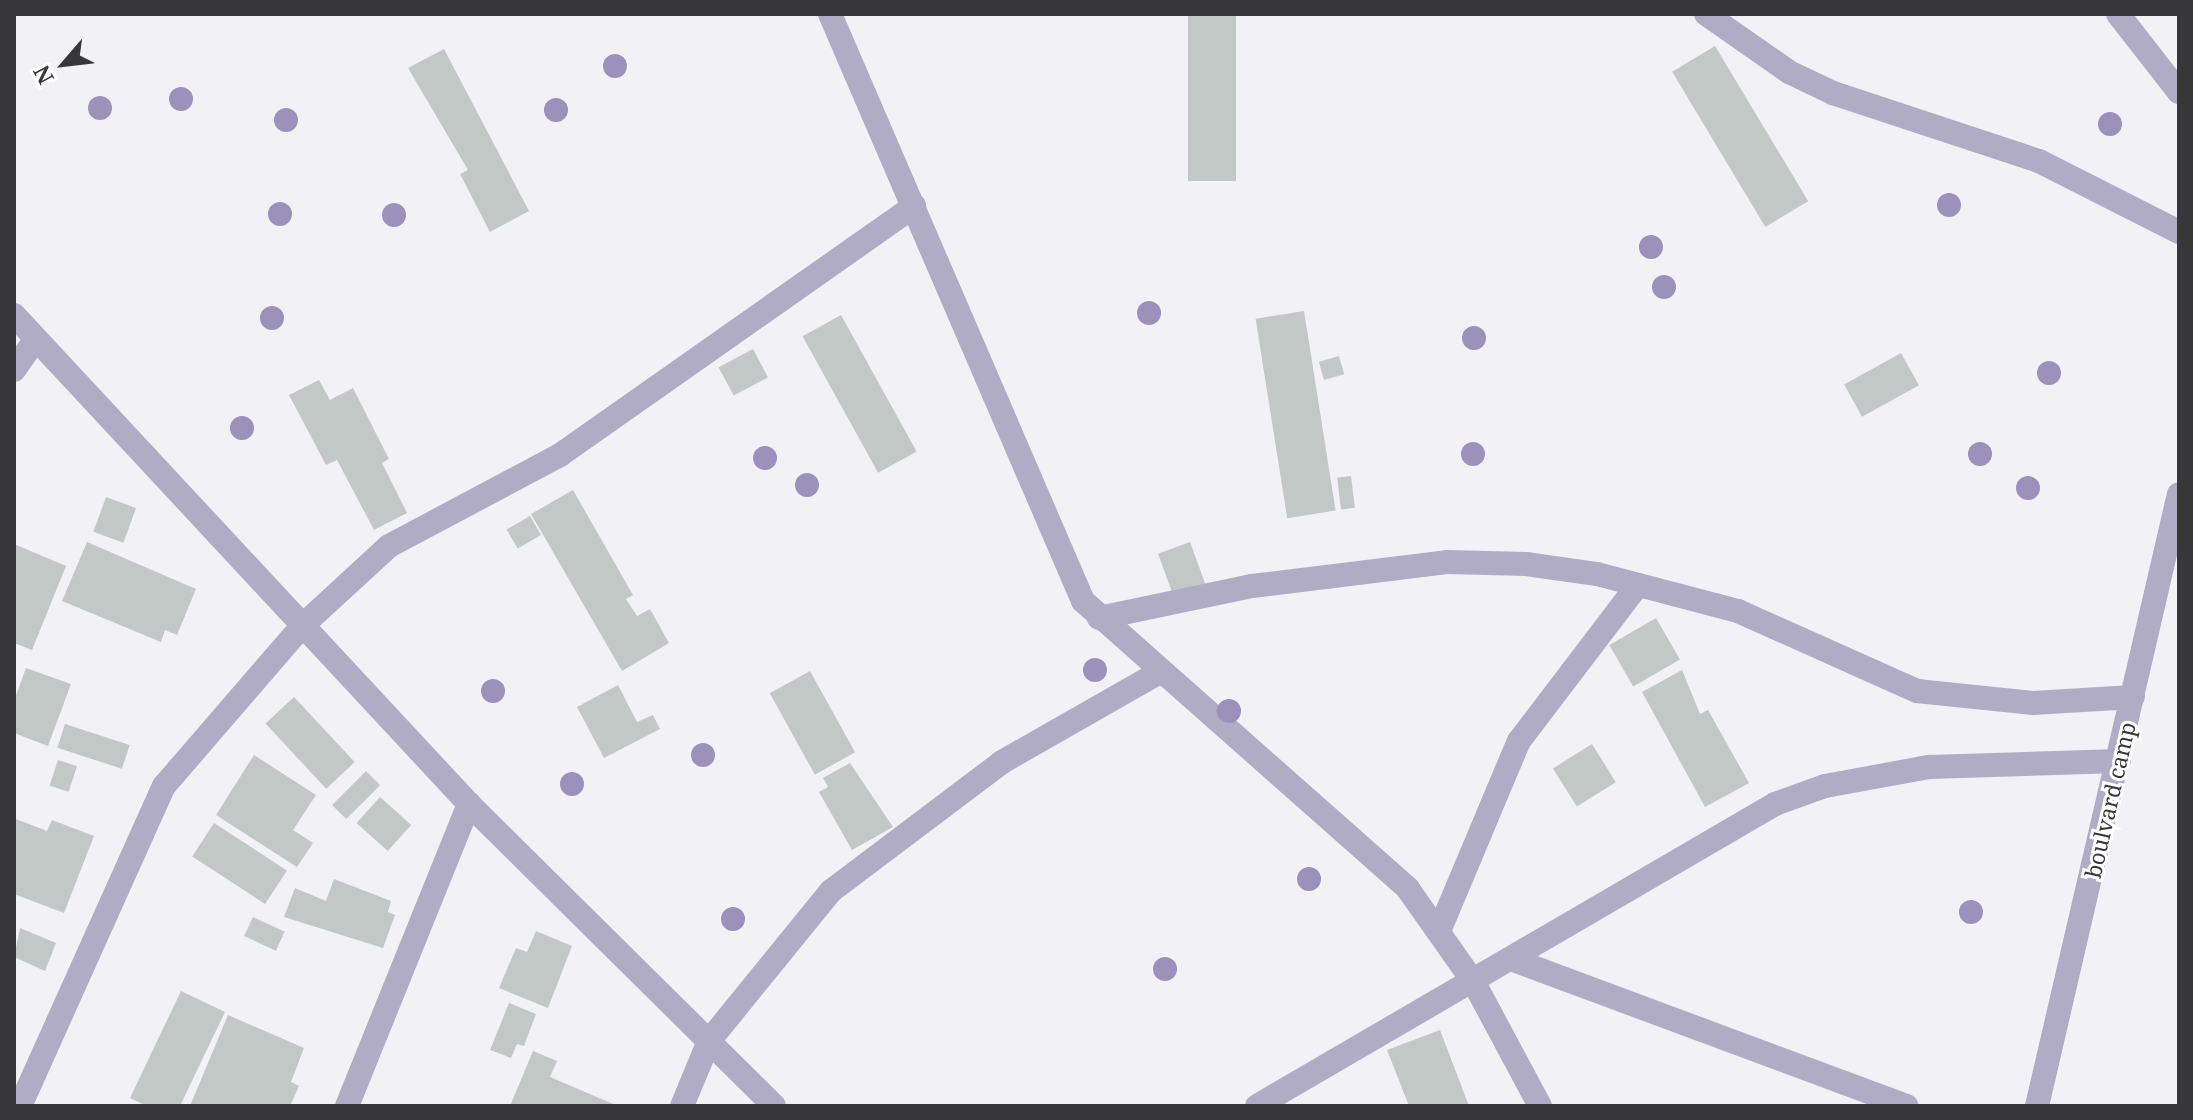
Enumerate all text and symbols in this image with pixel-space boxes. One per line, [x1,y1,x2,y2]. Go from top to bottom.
north arrow [24,24,104,104]
text: N [25,61,60,90]
street label: boulvard camp [2079,719,2141,881]

